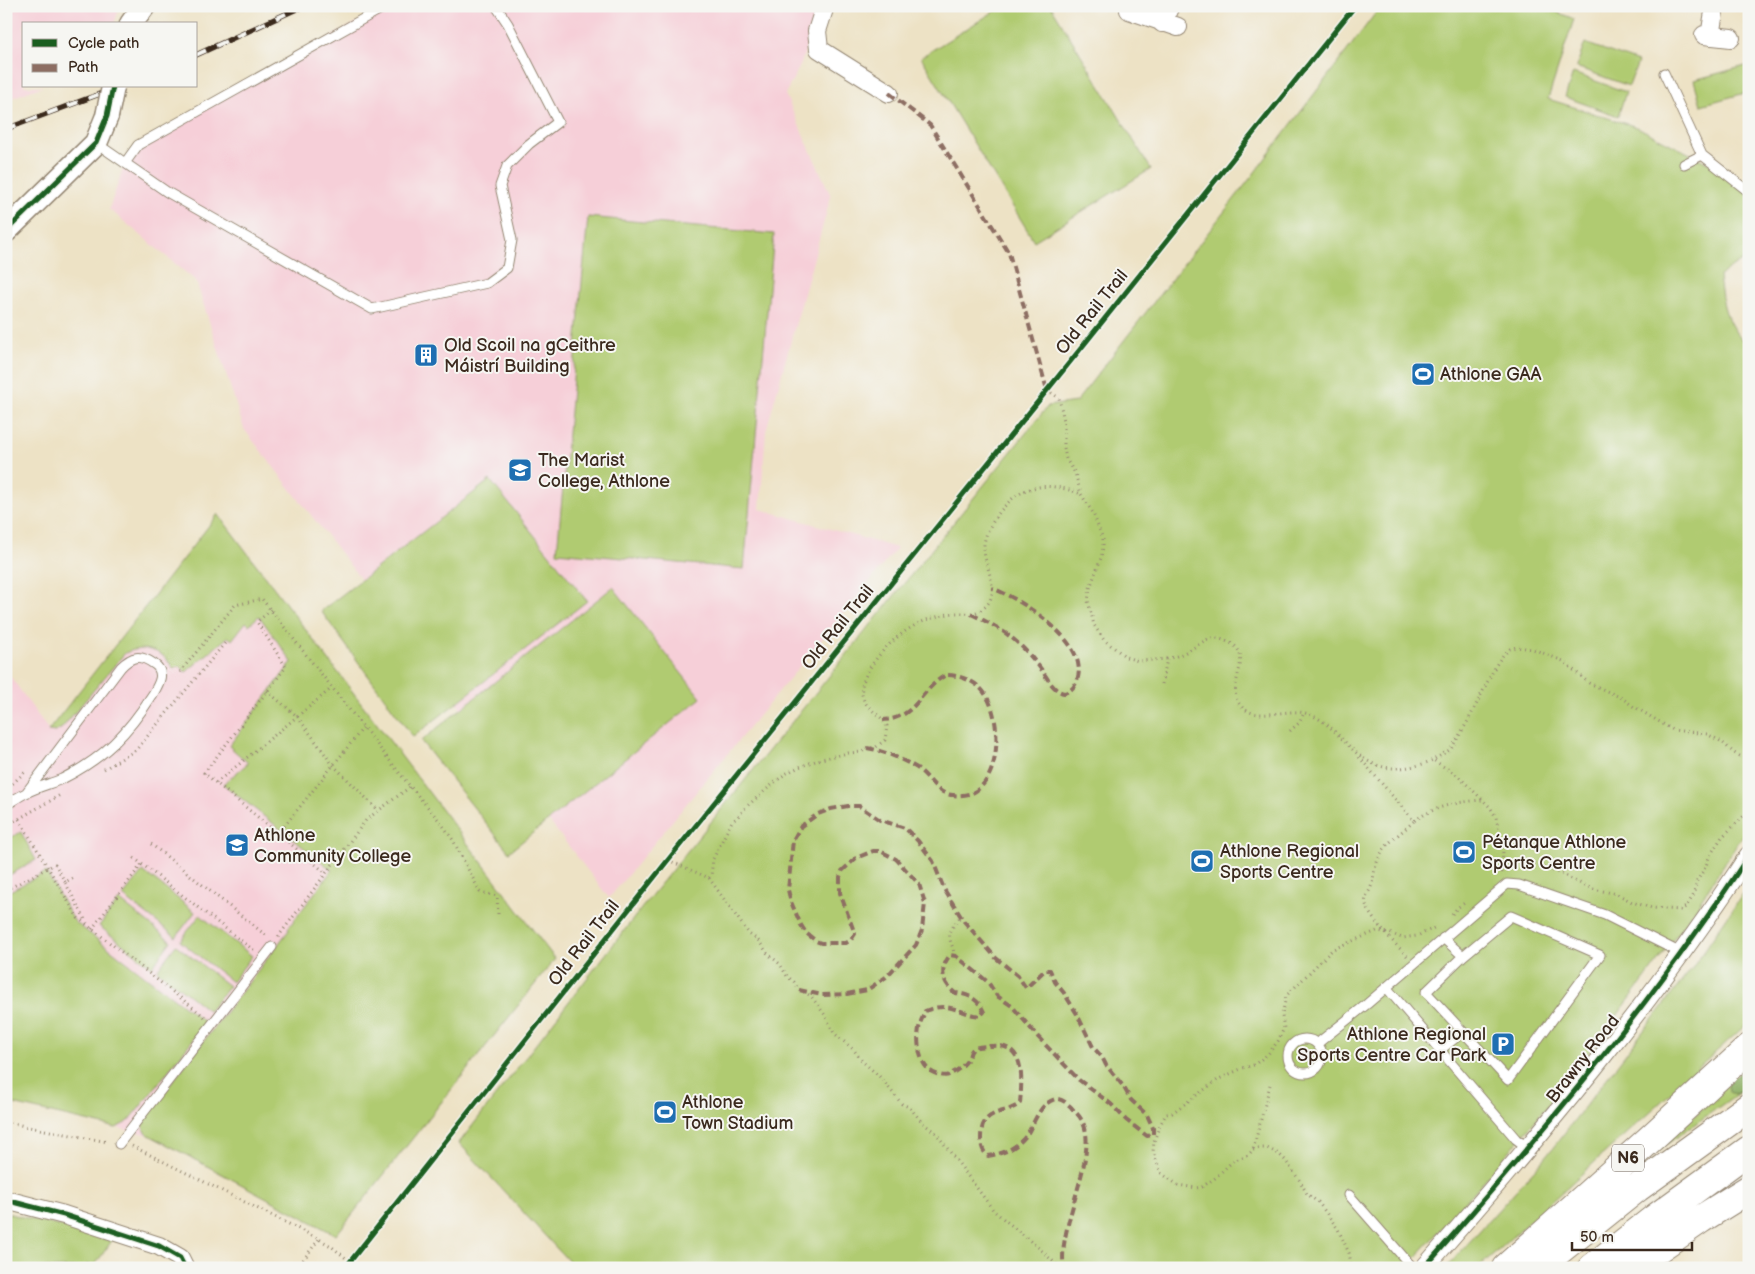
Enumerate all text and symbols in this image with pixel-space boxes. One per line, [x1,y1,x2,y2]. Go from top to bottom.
legend [22,22,198,88]
text: Cycle path [68,34,139,53]
text: Path [68,58,98,77]
street label: Old Rail Trail [1051,265,1133,359]
place label: Old Scoil na gCeithre Máistrí Building [444,335,616,377]
building icon: Old Scoil na gCeithre Máistrí Building [413,342,439,368]
sports icon: Athlone GAA [1410,361,1436,387]
place label: Athlone GAA [1440,364,1541,385]
place label: The Marist College, Athlone [538,450,670,492]
school or university icon: The Marist College, Athlone [507,457,533,483]
street label: Old Rail Trail [797,580,879,674]
place label: Athlone Community College [254,825,411,867]
school or university icon: Athlone Community College [224,832,250,858]
place label: Pétanque Athlone Sports Centre [1482,832,1627,874]
sports icon: Pétanque Athlone Sports Centre [1451,839,1477,865]
place label: Athlone Regional Sports Centre [1220,841,1359,883]
sports icon: Athlone Regional Sports Centre [1189,848,1215,874]
street label: Old Rail Trail [544,896,624,990]
street label: Brawny Road [1542,1011,1624,1107]
place label: Athlone Regional Sports Centre Car Park [1297,1024,1486,1066]
parking icon: Athlone Regional Sports Centre Car Park [1490,1031,1516,1057]
place label: Athlone Town Stadium [682,1092,793,1134]
sports icon: Athlone Town Stadium [652,1099,678,1125]
road number: N6 [1612,1144,1644,1172]
scale bar [1572,1219,1692,1251]
text: 50 m [1580,1228,1614,1247]

